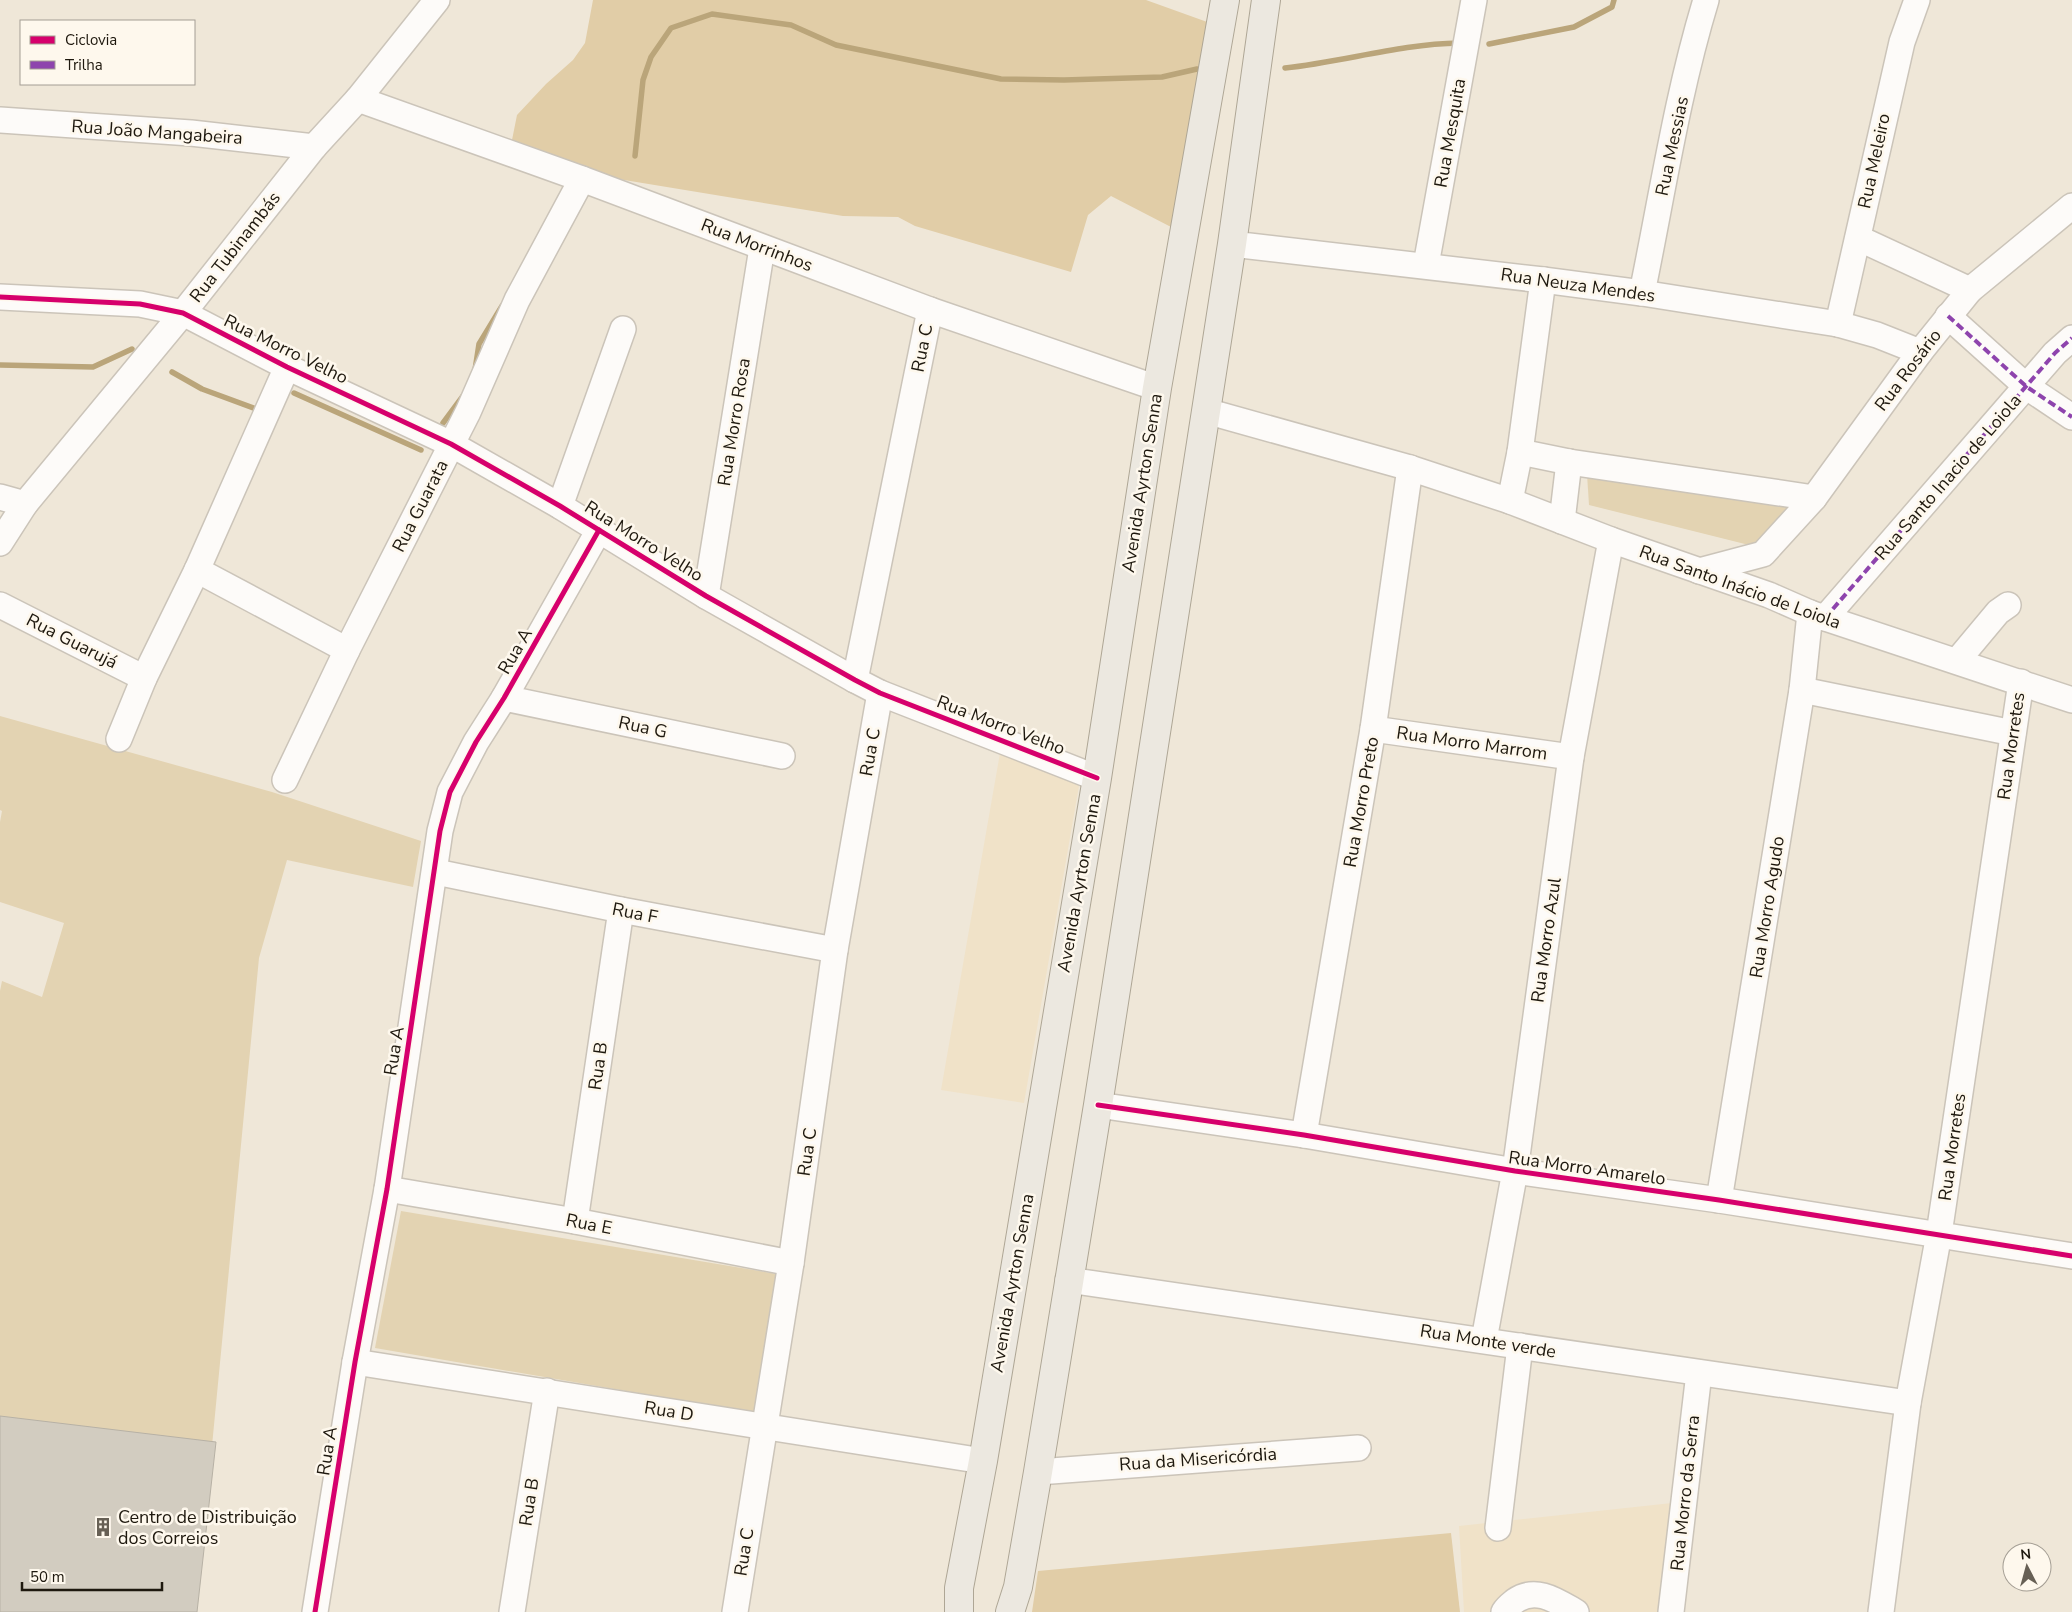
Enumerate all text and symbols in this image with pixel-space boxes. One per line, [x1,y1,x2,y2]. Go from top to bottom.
legend [20,20,195,85]
text: Ciclovia [65,30,117,50]
text: Trilha [65,55,103,75]
street label: Rua Mesquita [1429,76,1471,190]
street label: Rua Messias [1650,94,1694,198]
street label: Rua Meleiro [1852,111,1896,211]
street label: Rua João Mangabeira [71,114,243,150]
street label: Rua Tubinambás [184,187,286,307]
street label: Rua Morrinhos [698,213,816,277]
street label: Rua Neuza Mendes [1499,262,1657,308]
street label: Rua Morro Velho [220,308,352,390]
street label: Rua C [906,322,938,374]
street label: Rua Rosário [1869,324,1947,416]
street label: Rua Morro Rosa [712,356,756,488]
street label: Rua Santo Inacio de Loiola [1869,389,2027,565]
street label: Avenida Ayrton Senna [1116,392,1168,574]
street label: Rua Guarata [386,456,454,556]
street label: Rua Morro Velho [580,495,708,587]
street label: Rua Santo Inácio de Loiola [1636,539,1844,635]
street label: Rua Guarujá [22,608,122,674]
street label: Rua A [492,624,538,678]
street label: Rua Morro Velho [933,690,1069,760]
street label: Rua Morretes [1992,691,2030,801]
street label: Rua G [616,710,670,744]
street label: Rua Morro Marrom [1395,721,1549,765]
street label: Rua C [854,726,886,778]
street label: Rua Morro Preto [1338,735,1384,869]
street label: Avenida Ayrton Senna [1051,792,1107,974]
street label: Rua Morro Agudo [1744,834,1790,980]
street label: Rua Morro Azul [1525,875,1567,1004]
street label: Rua F [610,897,660,929]
street label: Rua A [378,1025,410,1077]
street label: Rua B [583,1040,613,1092]
street label: Rua Morretes [1933,1092,1971,1202]
street label: Rua C [792,1126,822,1178]
street label: Rua Morro Amarelo [1507,1145,1667,1191]
street label: Avenida Ayrton Senna [984,1192,1040,1374]
street label: Rua E [564,1208,614,1240]
street label: Rua Monte verde [1418,1318,1558,1364]
street label: Rua D [643,1395,695,1427]
street label: Rua Morro da Serra [1665,1414,1705,1572]
street label: Rua A [311,1425,343,1477]
street label: Rua da Misericórdia [1118,1442,1278,1476]
street label: Rua B [513,1476,545,1528]
place label: Centro de Distribuição dos Correios [118,1505,297,1550]
building icon: Centro de Distribuição dos Correios [92,1516,114,1538]
street label: Rua C [728,1526,760,1578]
north arrow [2002,1542,2052,1592]
text: N [2019,1545,2032,1565]
scale bar [22,1560,162,1592]
text: 50 m [30,1567,65,1587]

